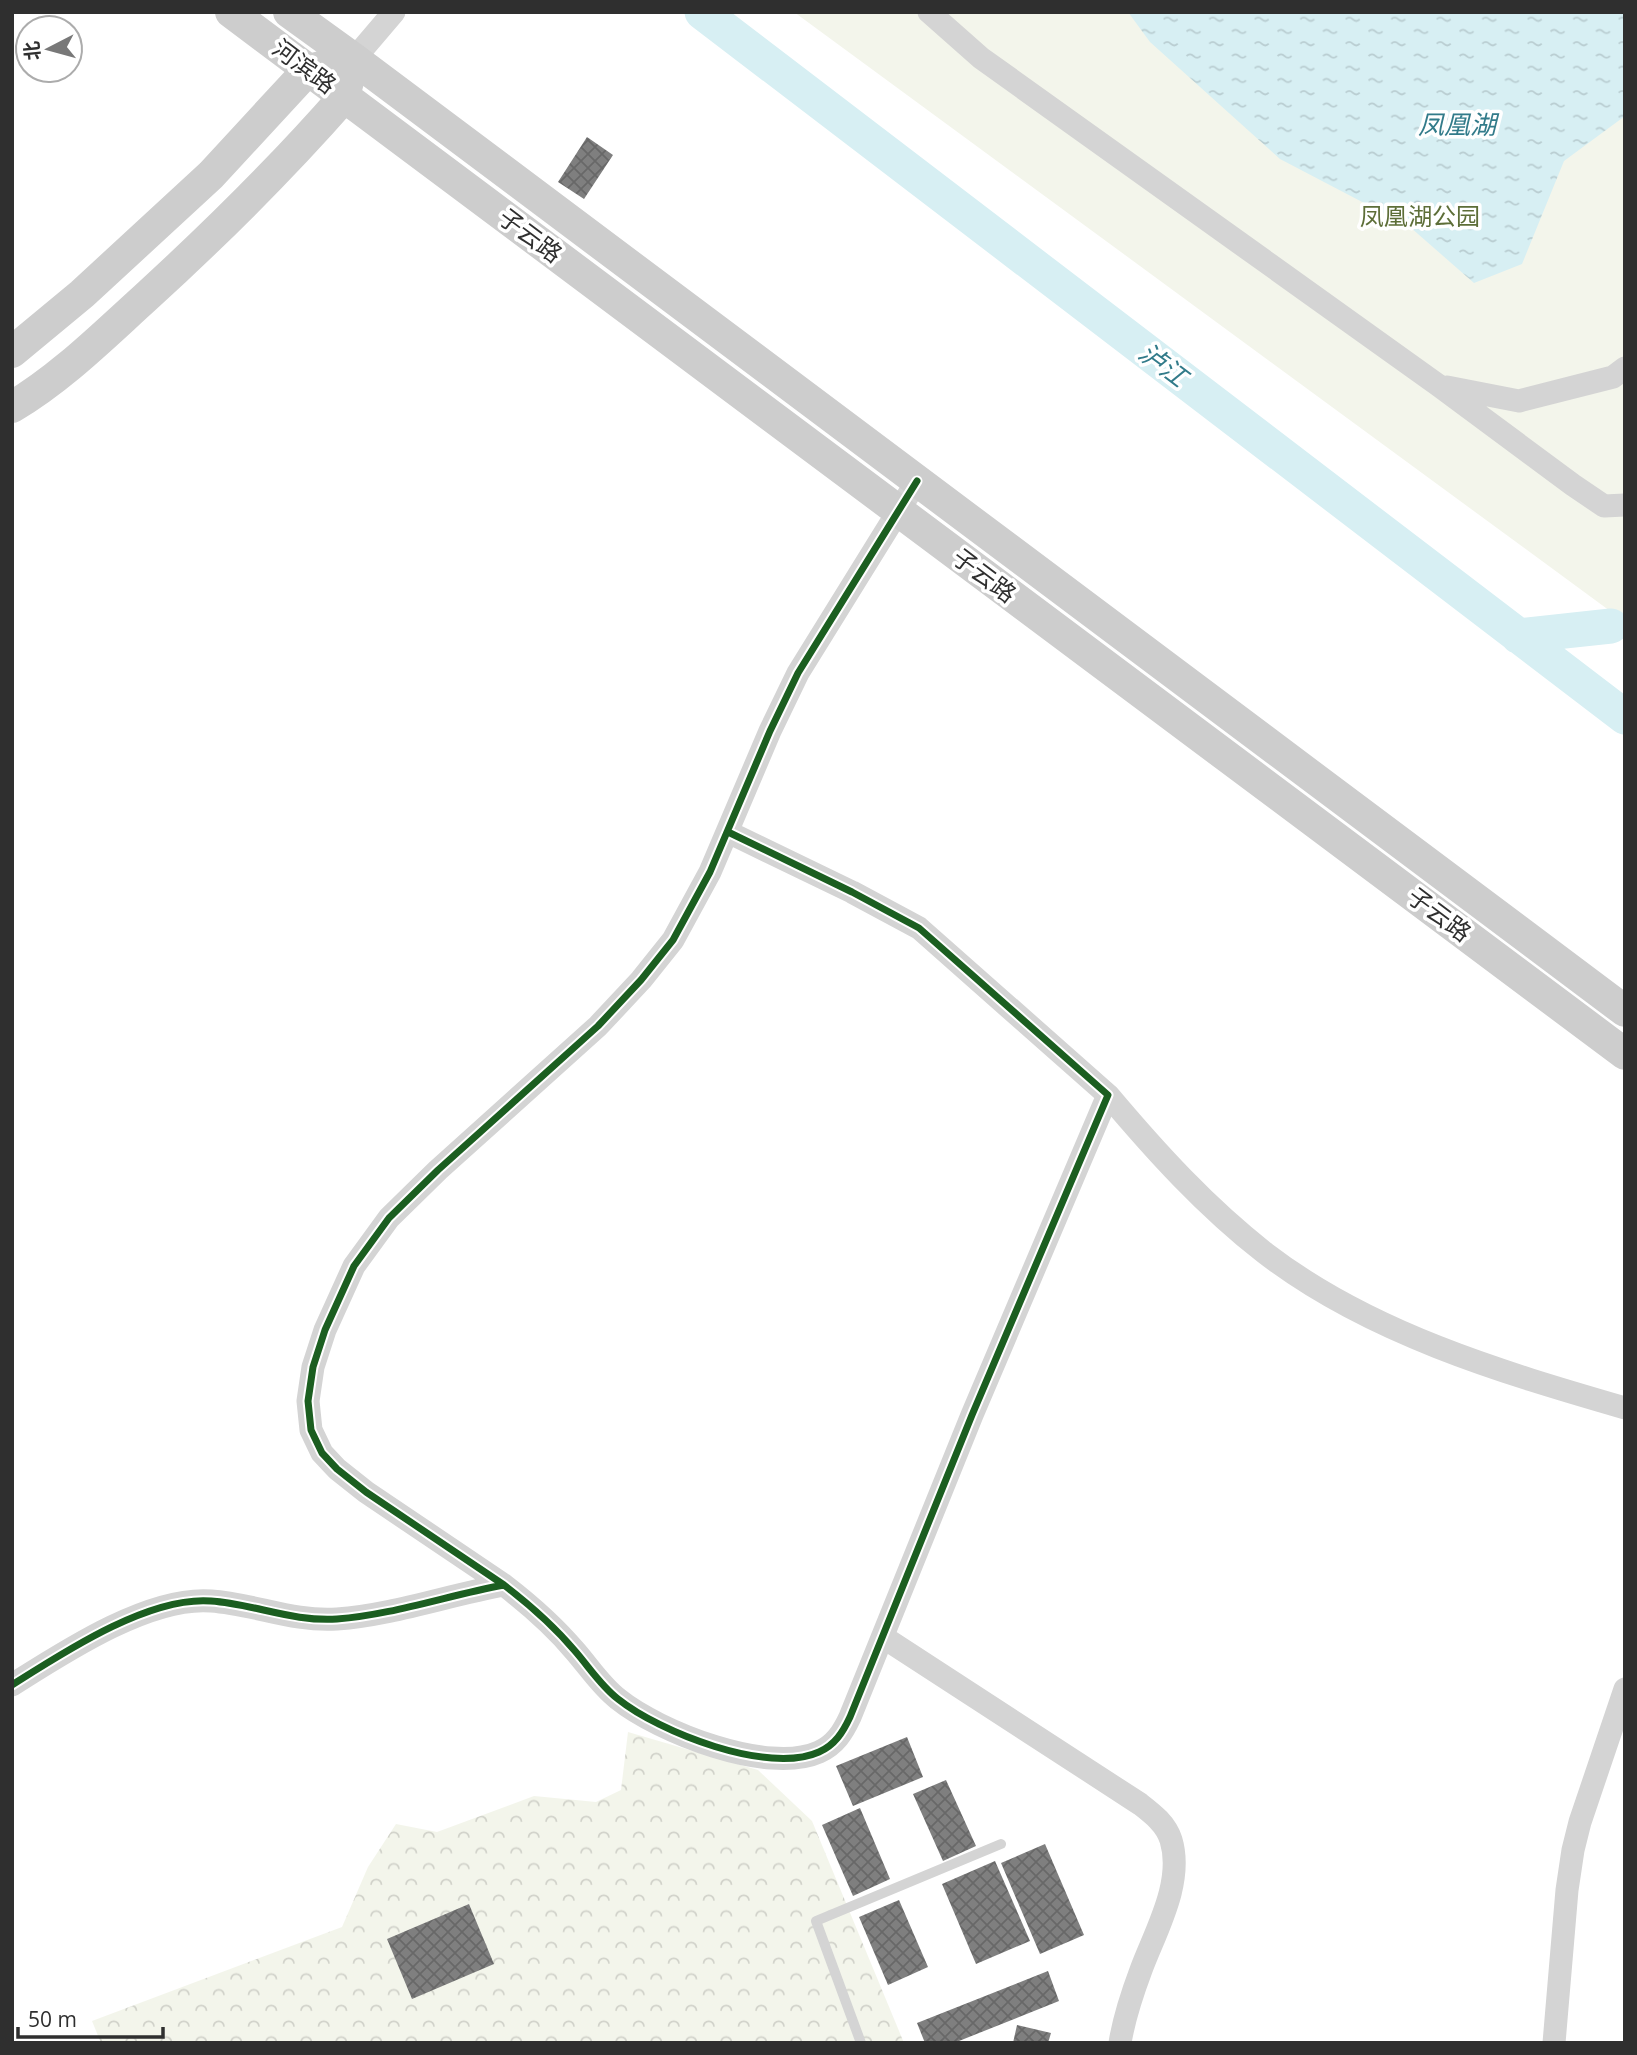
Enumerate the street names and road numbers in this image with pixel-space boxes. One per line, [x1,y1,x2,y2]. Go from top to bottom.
street label: 河滨路 [266,31,344,101]
street label: 子云路 [492,200,570,270]
street label: 子云路 [946,540,1024,610]
street label: 子云路 [1401,879,1479,949]

